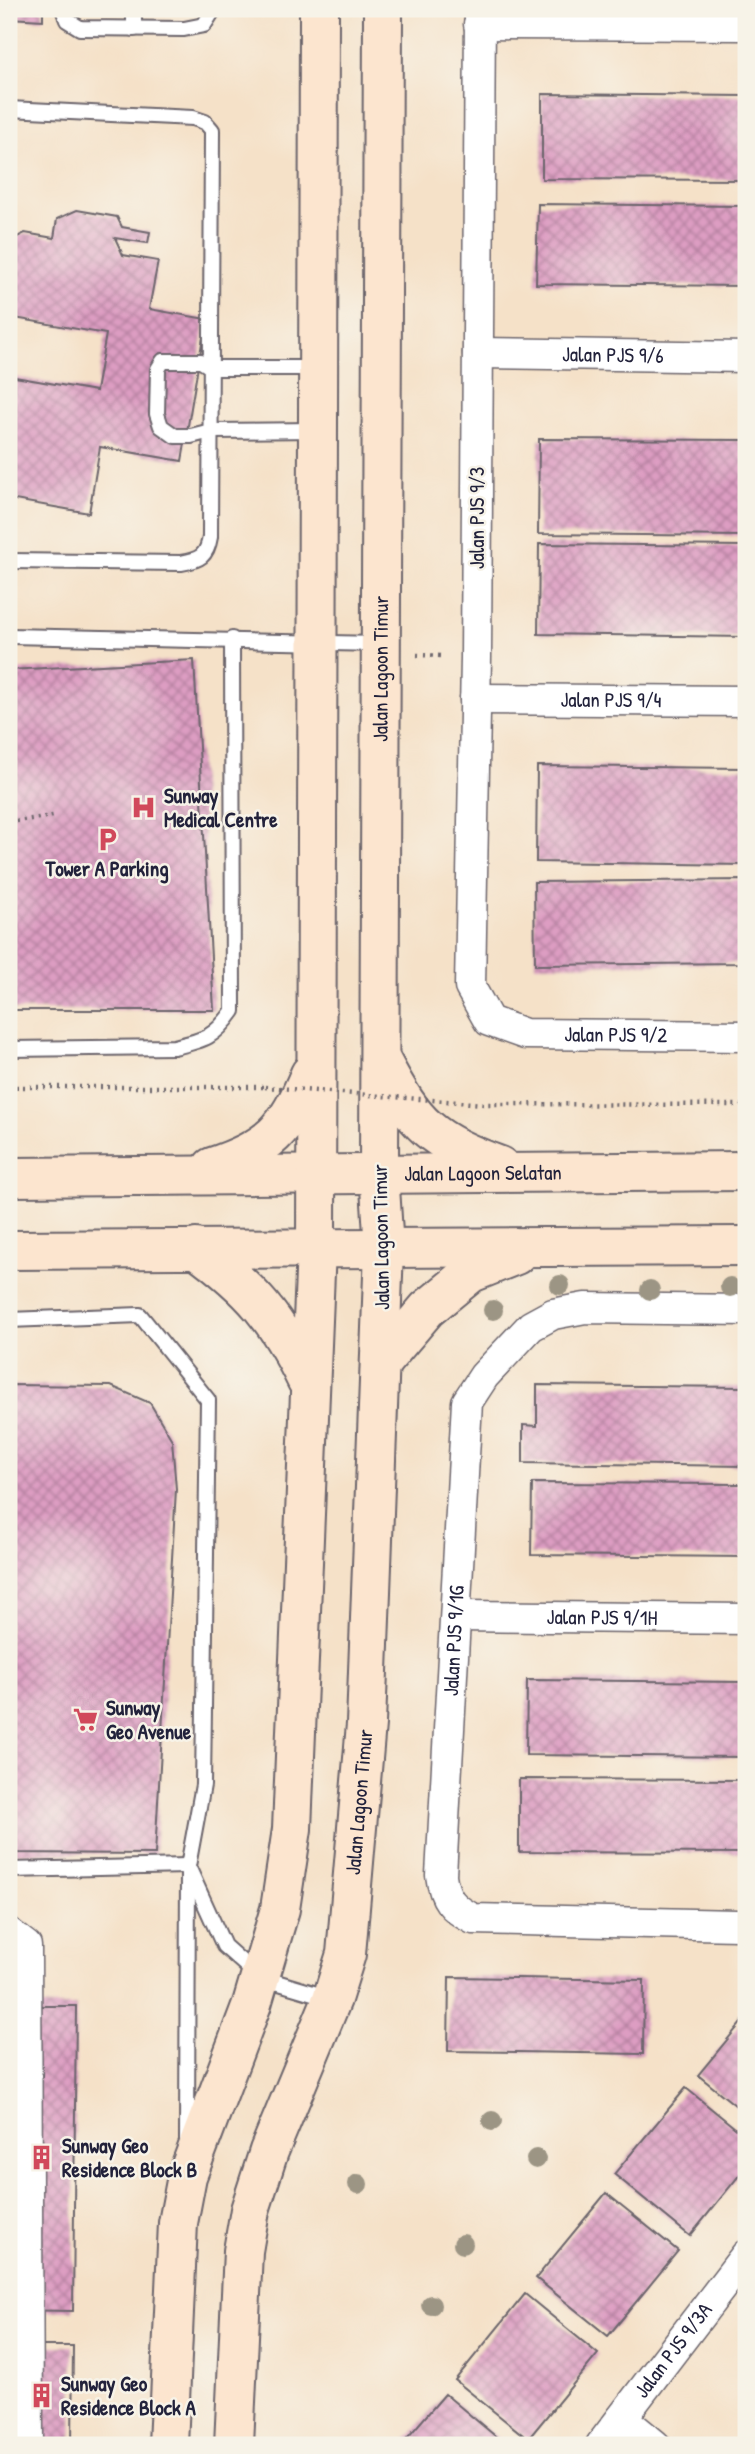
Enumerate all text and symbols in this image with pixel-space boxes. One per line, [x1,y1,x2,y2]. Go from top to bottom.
street label: Jalan PJS 9/6 [562,339,664,370]
street label: Jalan PJS 9/3 [462,467,491,569]
street label: Jalan Lagoon Timur [365,596,395,742]
street label: Jalan PJS 9/4 [560,685,662,714]
place label: Sunway Medical Centre [164,781,278,834]
hospital icon: Sunway Medical Centre [130,794,158,822]
parking icon: Tower A Parking [93,826,121,854]
place label: Tower A Parking [44,854,169,884]
street label: Jalan PJS 9/2 [564,1019,668,1049]
street label: Jalan Lagoon Selatan [404,1157,562,1188]
street label: Jalan Lagoon Timur [365,1164,396,1310]
street label: Jalan PJS 9/1G [436,1585,471,1697]
street label: Jalan PJS 9/1H [547,1602,658,1632]
place label: Sunway Geo Avenue [106,1693,192,1746]
supermarket icon: Sunway Geo Avenue [72,1706,100,1734]
street label: Jalan Lagoon Timur [338,1728,379,1876]
place label: Sunway Geo Residence Block B [62,2131,197,2184]
building icon: Sunway Geo Residence Block B [28,2144,56,2172]
street label: Jalan PJS 9/3A [627,2296,719,2404]
place label: Sunway Geo Residence Block A [61,2369,196,2422]
building icon: Sunway Geo Residence Block A [27,2382,55,2410]

